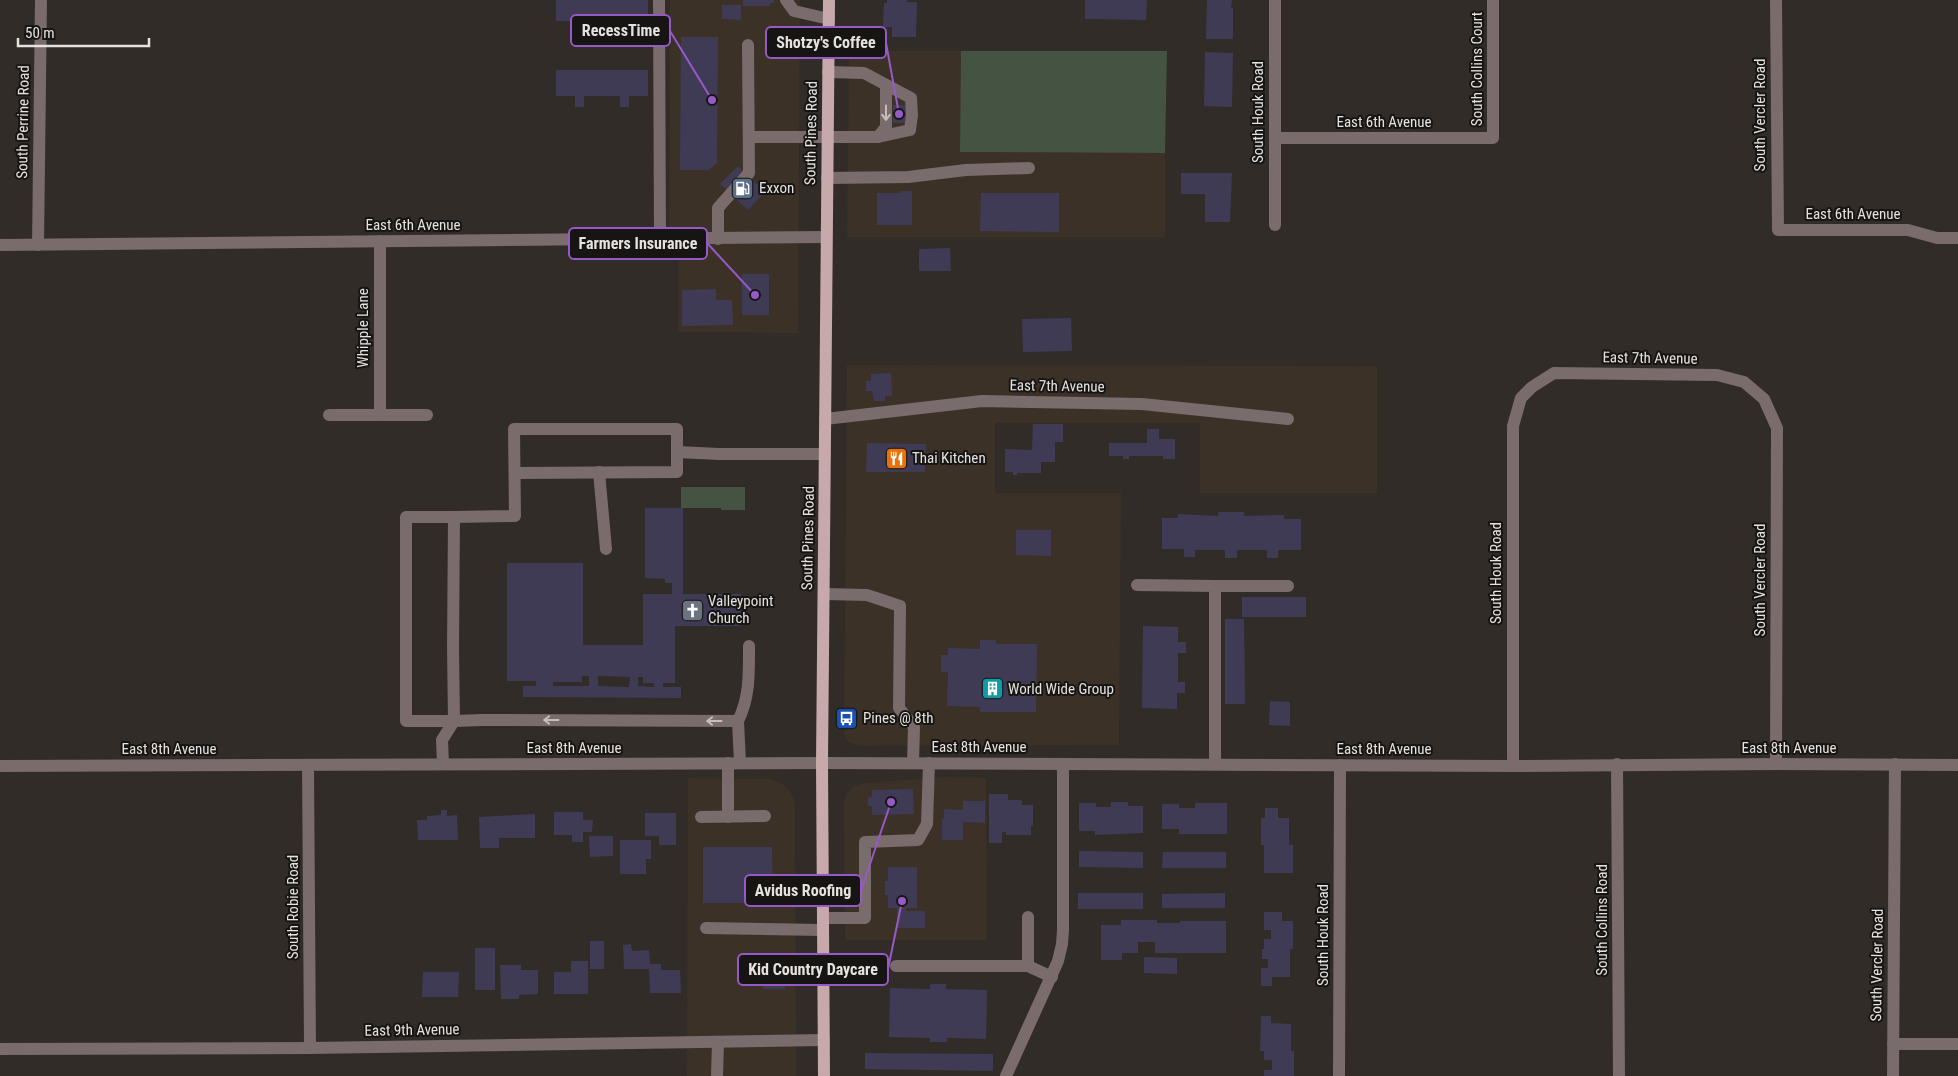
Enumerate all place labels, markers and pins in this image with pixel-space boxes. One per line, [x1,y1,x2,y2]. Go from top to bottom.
callout: RecessTime [571,15,670,46]
callout: Shotzy's Coffee [766,27,886,58]
fuel station icon: Exxon [731,176,755,200]
place label: Exxon [759,179,794,197]
callout: Farmers Insurance [569,228,707,259]
restaurant icon: Thai Kitchen [884,446,908,470]
place label: Thai Kitchen [912,449,986,467]
place label: Valleypoint Church [708,592,773,627]
church icon: Valleypoint Church [680,598,704,622]
building icon: World Wide Group [980,677,1004,701]
place label: World Wide Group [1008,680,1114,698]
bus stop icon: Pines @ 8th [835,706,859,730]
place label: Pines @ 8th [863,709,933,727]
callout: Avidus Roofing [745,875,861,906]
callout: Kid Country Daycare [738,954,888,985]

